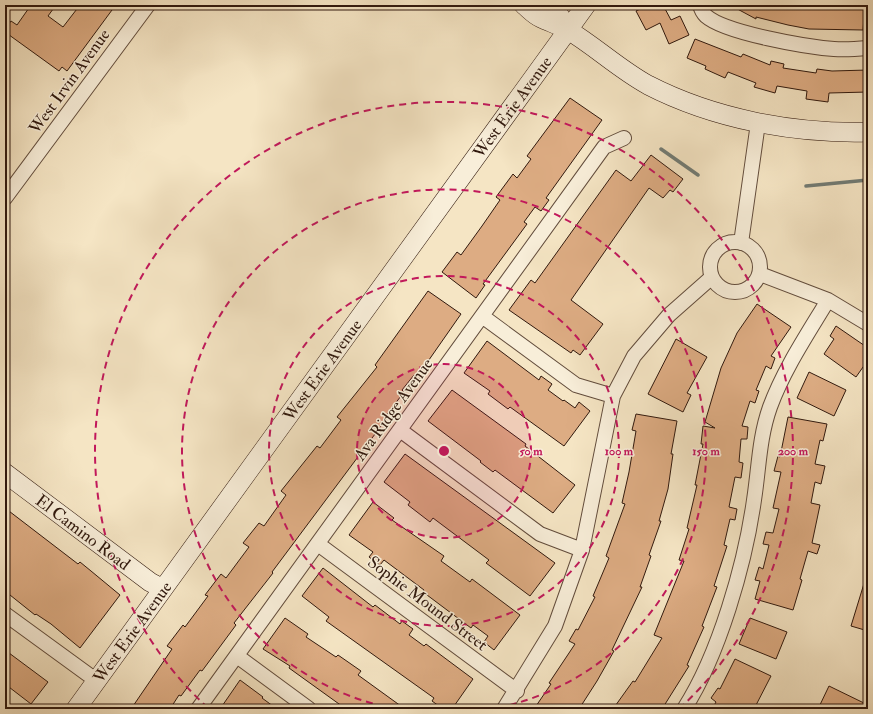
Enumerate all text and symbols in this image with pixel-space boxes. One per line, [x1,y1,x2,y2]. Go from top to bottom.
street label: West Irvin Avenue [24,25,115,139]
street label: West Erie Avenue [468,52,556,163]
street label: West Erie Avenue [278,315,366,426]
street label: Ava Ridge Avenue [349,354,438,465]
centre of rings [437,444,451,458]
text: 50 m [519,444,543,459]
text: 100 m [605,444,634,459]
text: 150 m [692,444,720,459]
text: 200 m [778,444,809,459]
street label: El Camino Road [31,490,135,575]
street label: Sophie Mound Street [363,551,492,656]
street label: West Erie Avenue [88,577,176,688]

